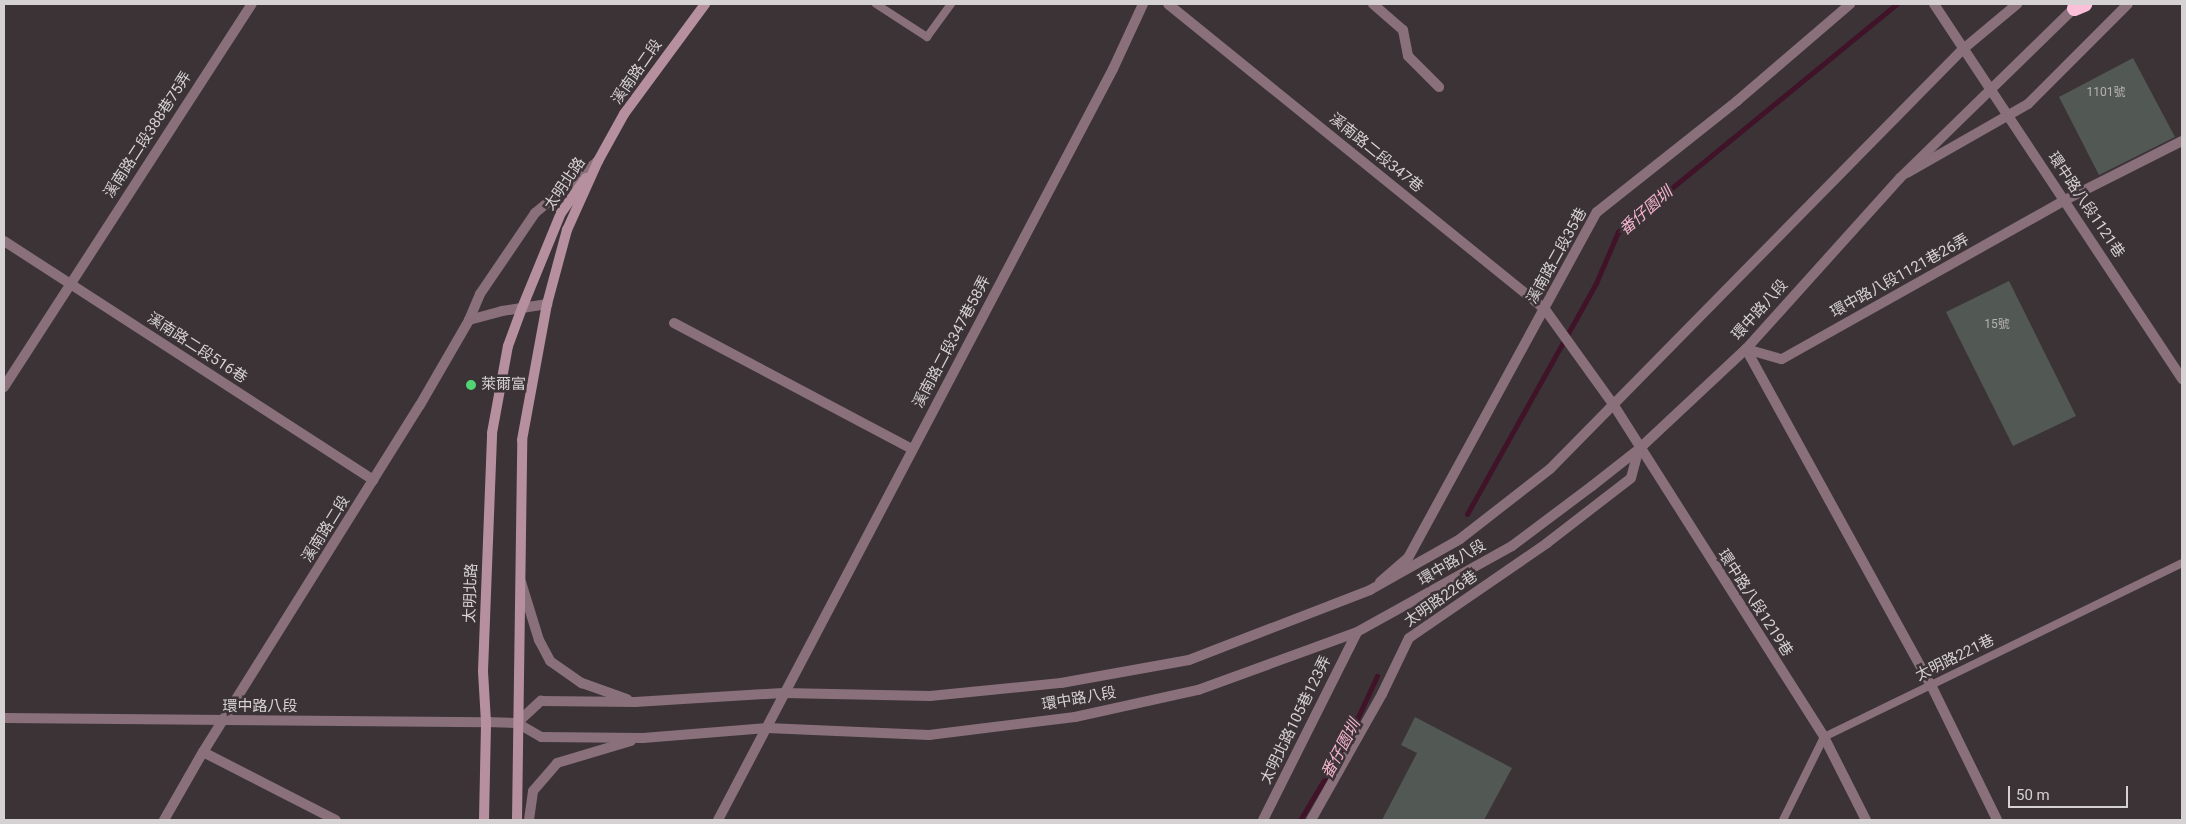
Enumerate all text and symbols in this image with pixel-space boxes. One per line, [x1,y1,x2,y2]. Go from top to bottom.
street label: 溪南路二段 [608,36,666,108]
street label: 溪南路二段388巷75弄 [100,68,196,202]
house number: 1101號 [2087,86,2125,100]
street label: 溪南路二段347巷 [1326,110,1426,196]
street label: 環中路八段1121巷 [2044,149,2128,261]
street label: 太明北路 [541,154,589,214]
water label: 番仔園圳 [1616,183,1676,239]
street label: 溪南路二段35巷 [1523,205,1591,307]
street label: 環中路八段1121巷26弄 [1828,230,1972,322]
street label: 溪南路二段347巷58弄 [910,273,994,411]
street label: 環中路八段 [1728,276,1792,344]
street label: 溪南路二段516巷 [144,309,250,387]
house number: 15號 [1984,318,2010,332]
place label: 萊爾富 [481,376,526,394]
marker: 萊爾富 [465,379,477,391]
street label: 溪南路二段 [298,492,354,566]
street label: 環中路八段 [1415,536,1489,590]
street label: 環中路八段1219巷 [1714,546,1796,660]
street label: 太明北路 [461,563,481,623]
street label: 太明路226巷 [1401,567,1481,631]
street label: 太明路221巷 [1913,631,1997,685]
street label: 太明北路105巷123弄 [1257,653,1335,787]
street label: 環中路八段 [1041,684,1117,714]
street label: 環中路八段 [223,698,297,716]
water label: 番仔園圳 [1318,716,1364,782]
scale bar [2011,776,2131,808]
text: 50 m [2016,786,2050,804]

